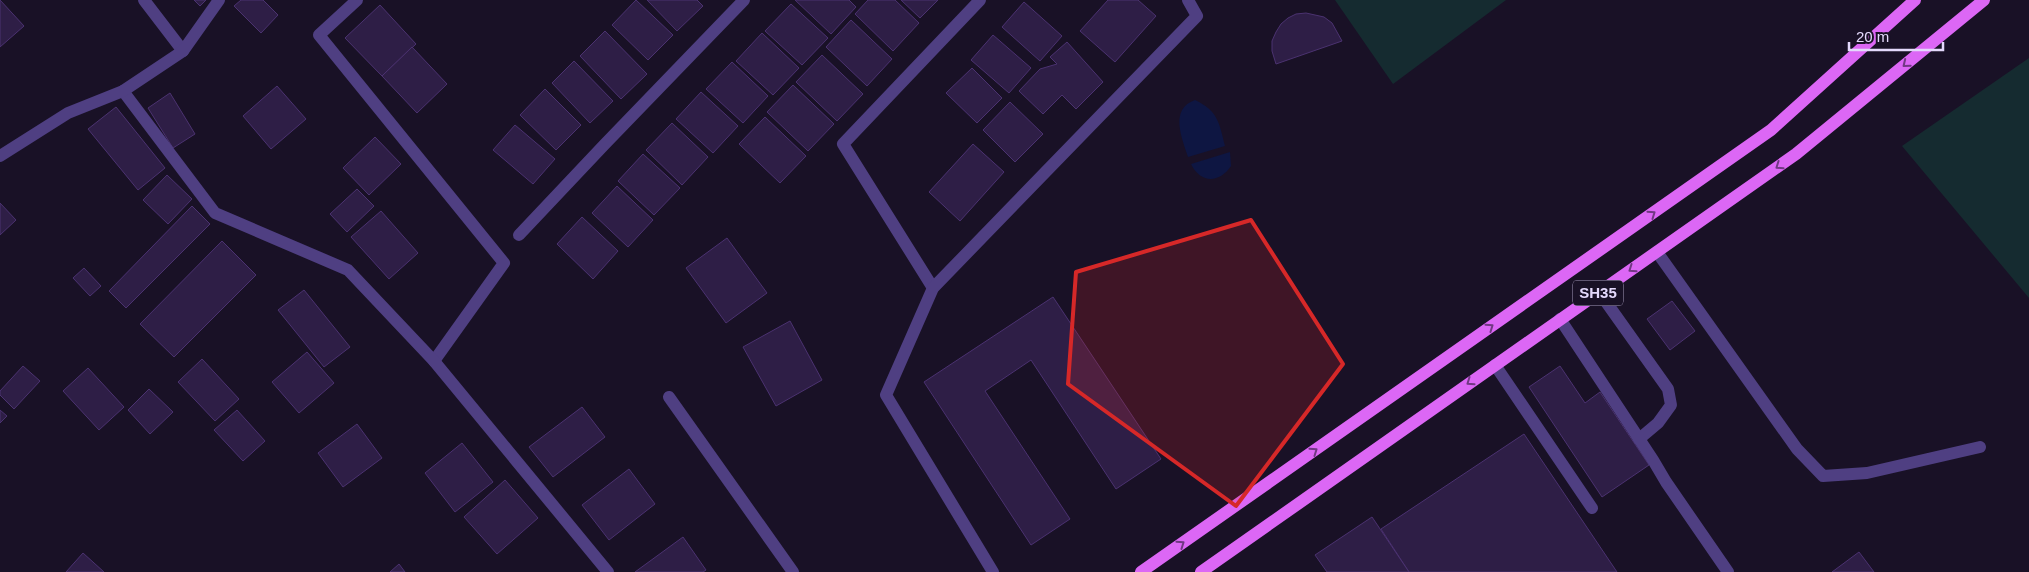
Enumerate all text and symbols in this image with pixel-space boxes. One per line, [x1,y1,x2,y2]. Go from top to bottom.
scale bar [1849,20,1943,52]
text: 20 m [1856,28,1889,45]
one-way arrow [1903,59,1912,67]
one-way arrow [1776,160,1785,169]
one-way arrow [1646,211,1656,220]
one-way arrow [1628,263,1638,272]
road number: SH35 [1573,280,1623,306]
one-way arrow [1484,324,1494,333]
one-way arrow [1466,376,1476,385]
one-way arrow [1308,448,1318,457]
one-way arrow [1175,541,1185,550]

